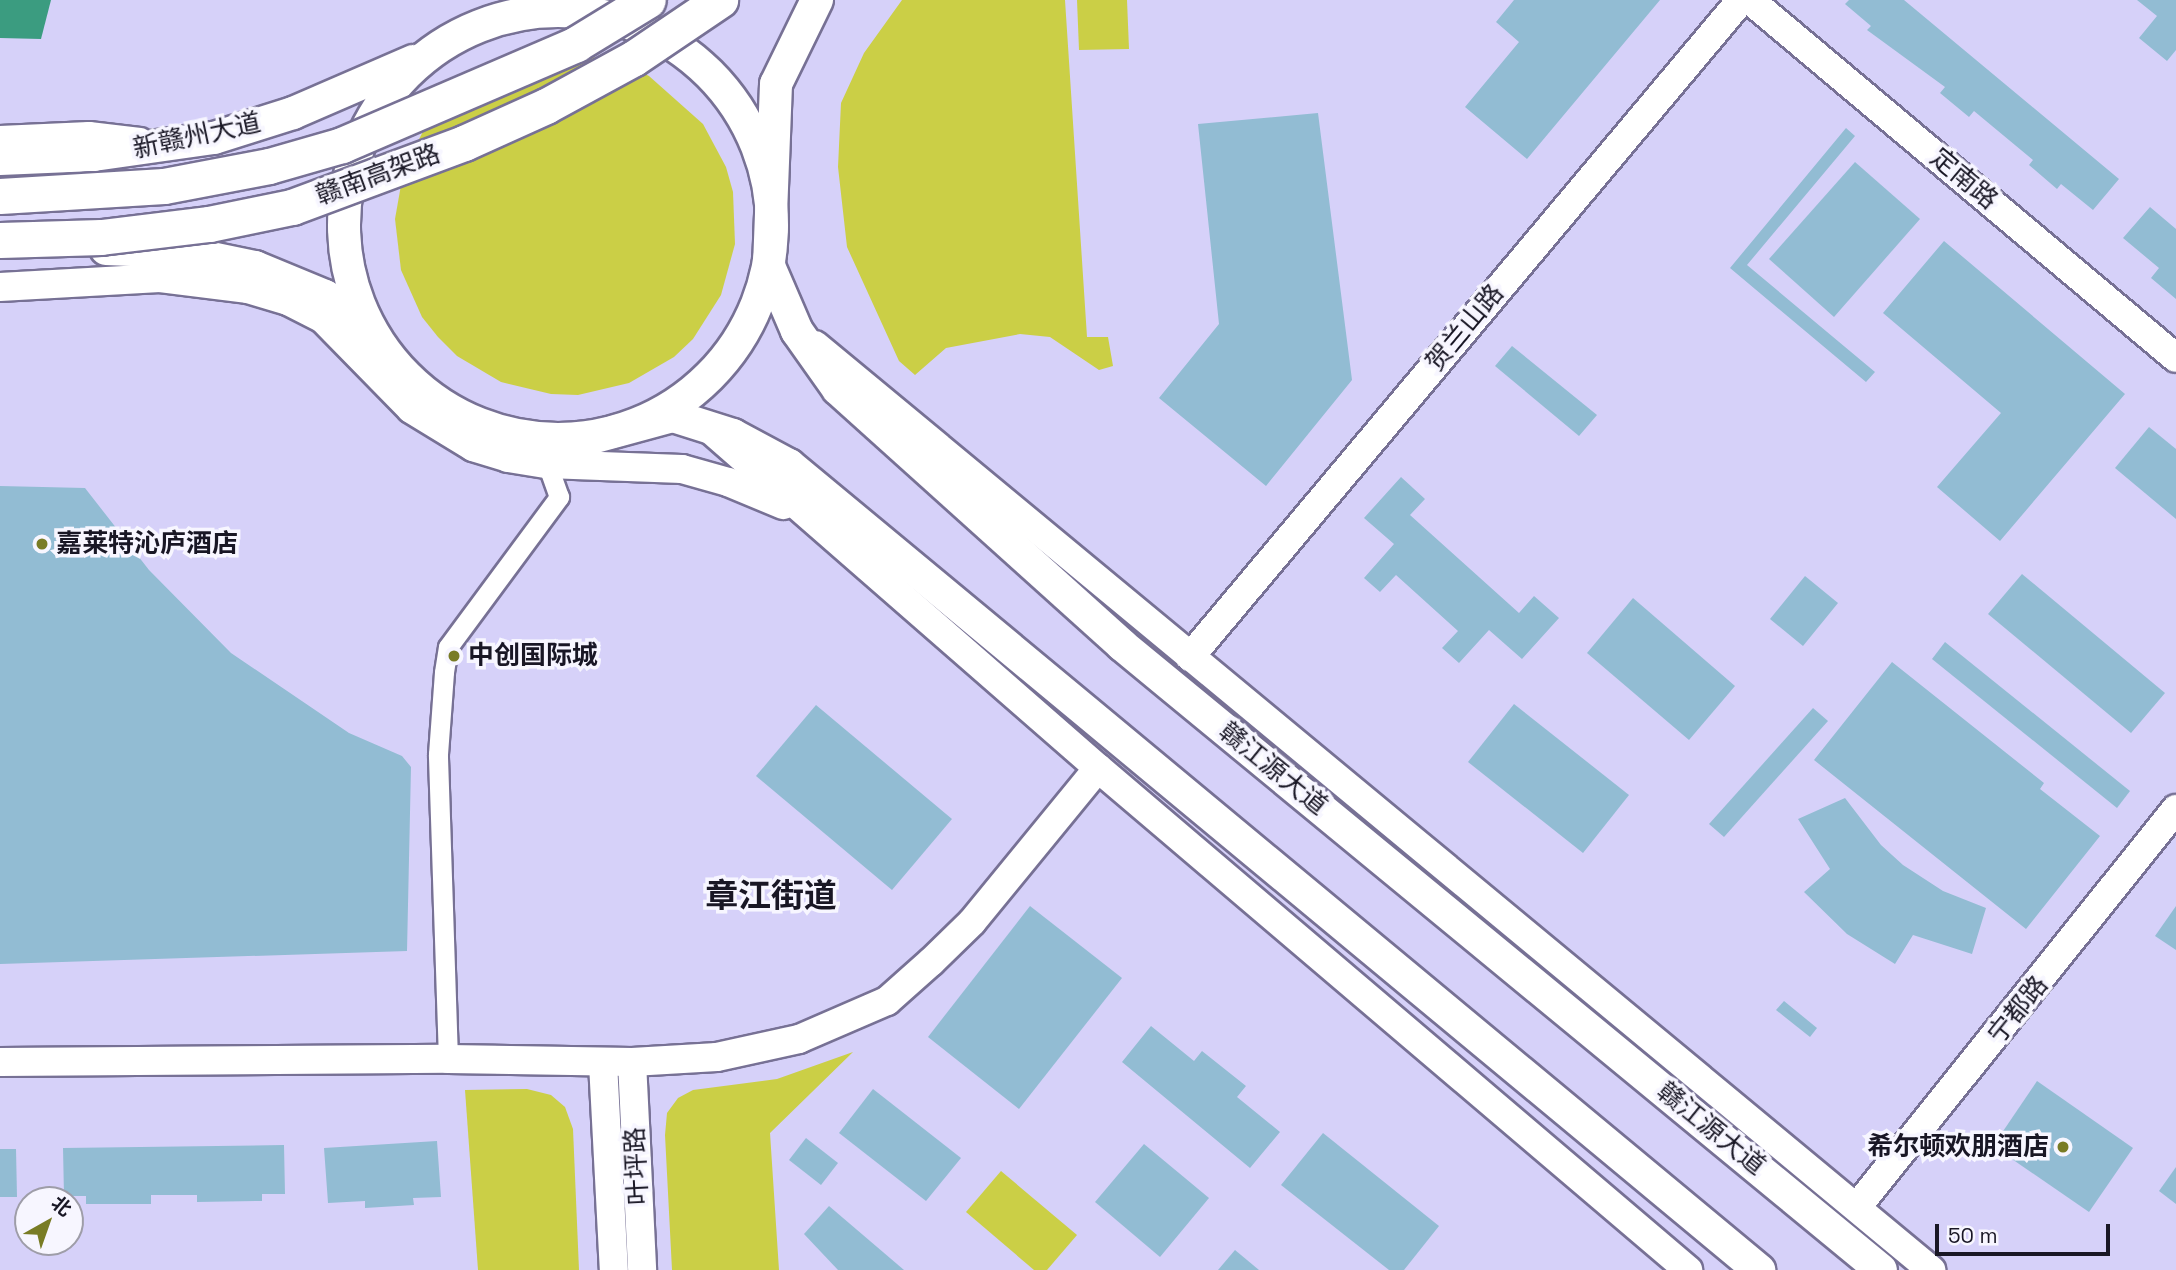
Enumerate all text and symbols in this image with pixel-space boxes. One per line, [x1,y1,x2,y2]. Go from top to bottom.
street label: 新赣州大道 [130,107,264,165]
street label: 赣南高架路 [312,138,444,212]
street label: 定南路 [1924,142,2004,216]
street label: 贺兰山路 [1420,278,1510,378]
place label: 嘉莱特沁庐酒店 [56,528,238,560]
marker: 嘉莱特沁庐酒店 [34,536,50,552]
place label: 中创国际城 [468,640,598,672]
marker: 中创国际城 [446,648,462,664]
street label: 赣江源大道 [1213,716,1333,822]
district label: 章江街道 [705,877,837,917]
street label: 宁都路 [1981,970,2055,1050]
street label: 赣江源大道 [1651,1076,1771,1182]
street label: 叶坪路 [619,1126,655,1206]
place label: 希尔顿欢朋酒店 [1867,1131,2049,1163]
marker: 希尔顿欢朋酒店 [2055,1139,2071,1155]
north arrow [14,1186,84,1256]
text: 北 [46,1190,77,1222]
scale bar [1938,1210,2113,1254]
text: 50 m [1948,1222,1998,1249]

